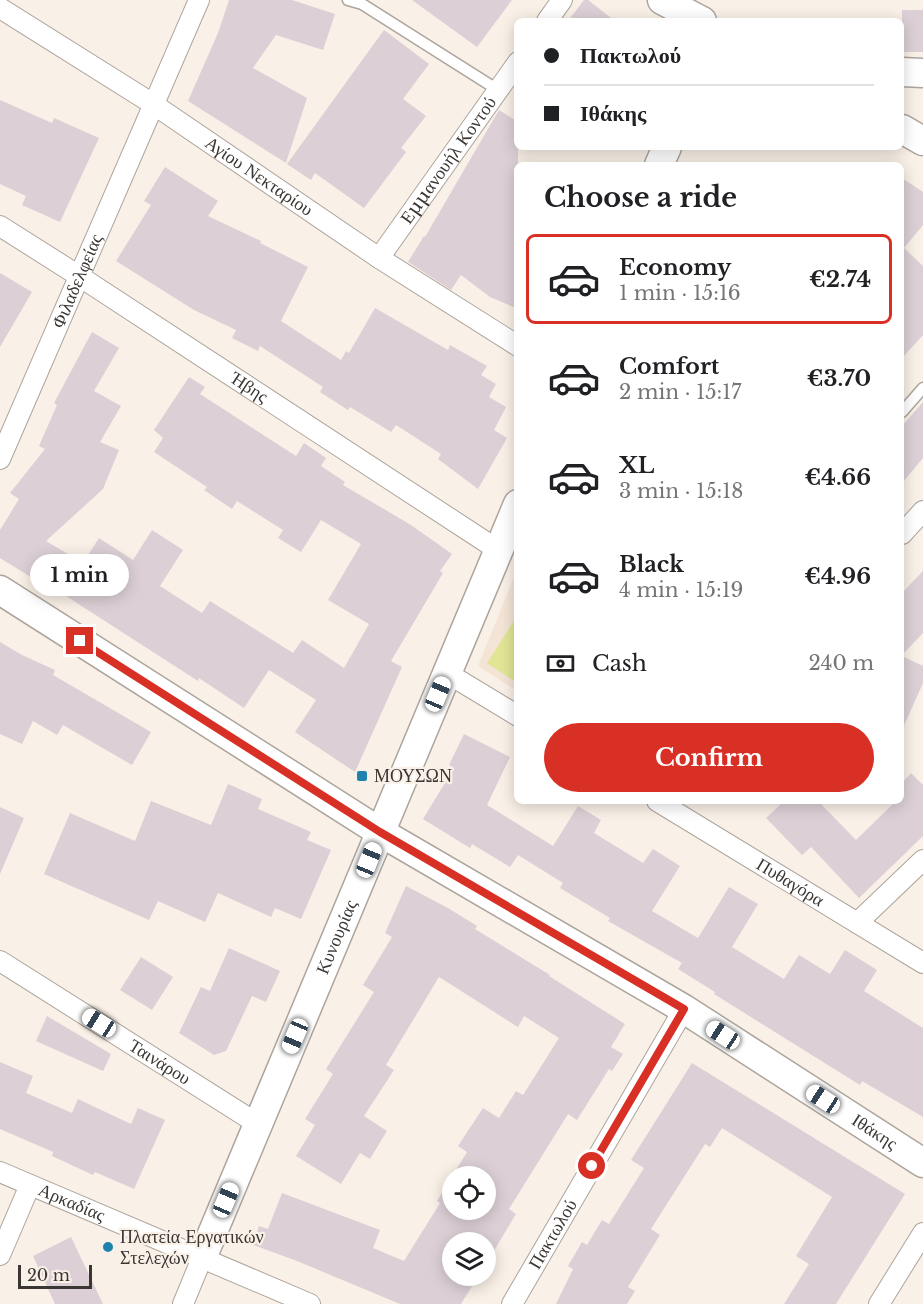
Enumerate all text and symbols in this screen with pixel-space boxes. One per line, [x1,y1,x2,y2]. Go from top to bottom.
text: Πακτωλού [580,42,681,69]
street label: Εμμανουήλ Κοντού [396,92,501,228]
text: Ιθάκης [580,100,646,127]
street label: Αγίου Νεκταρίου [201,132,317,221]
text: Choose a ride [544,181,737,214]
street label: Φιλαδελφείας [47,231,107,331]
icon: car [547,252,601,306]
text: Economy [619,254,731,281]
text: €2.74 [809,266,871,293]
text: 1 min · 15:16 [619,281,741,305]
icon: car [547,351,601,405]
text: Comfort [619,353,719,380]
text: €3.70 [807,365,871,392]
street label: Ήβης [226,367,272,408]
text: 2 min · 15:17 [619,380,741,404]
icon: car [547,450,601,504]
text: XL [619,452,654,479]
text: €4.66 [805,464,871,491]
text: 3 min · 15:18 [619,479,743,503]
icon: car [547,549,601,603]
text: Black [619,551,684,578]
callout: 1 min [31,554,130,596]
text: 1 min [51,563,108,587]
text: €4.96 [804,563,871,590]
text: 4 min · 15:19 [619,578,743,602]
route end [66,627,93,654]
icon: cash [544,647,577,680]
text: Cash [592,650,647,677]
text: 240 m [809,651,874,675]
car [423,674,453,714]
button: Confirm [544,723,874,792]
place label: ΜΟΥΣΩΝ [374,765,452,787]
marker: ΜΟΥΣΩΝ [355,769,369,783]
car [354,840,384,880]
street label: Πυθαγόρα [752,853,829,911]
street label: Κυνουρίας [311,897,362,977]
car [79,1006,119,1040]
car [280,1016,310,1056]
car [703,1018,743,1052]
street label: Ταινάρου [125,1034,195,1090]
car [803,1082,843,1116]
street label: Ιθάκης [848,1109,901,1155]
route start [578,1152,605,1179]
map controls [442,1166,496,1286]
button: locate [442,1166,496,1220]
street label: Αρκαδίας [35,1179,108,1226]
car [211,1180,241,1220]
street label: Πακτωλού [524,1195,582,1273]
place label: Πλατεία Εργατικών Στελεχών [120,1226,264,1269]
button: layers [442,1232,496,1286]
marker: Πλατεία Εργατικών Στελεχών [101,1240,115,1254]
scale bar [18,1262,92,1290]
text: 20 m [27,1265,70,1285]

